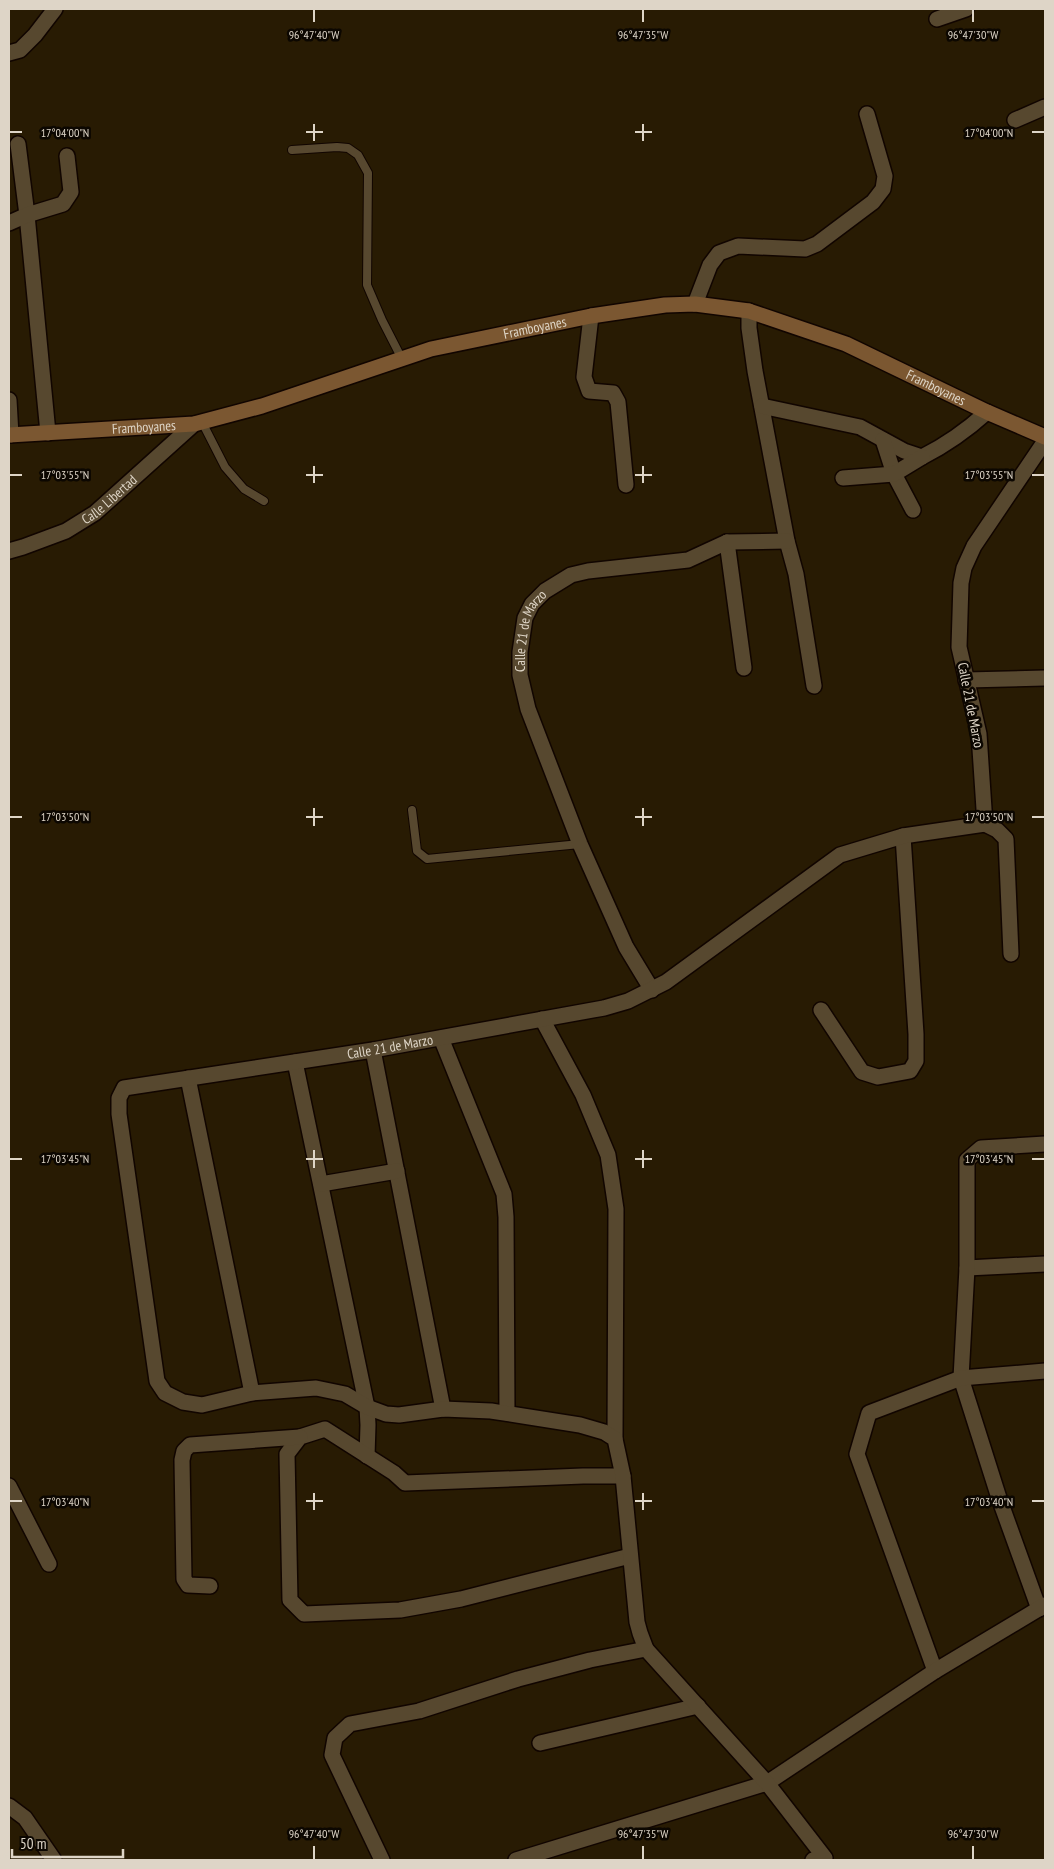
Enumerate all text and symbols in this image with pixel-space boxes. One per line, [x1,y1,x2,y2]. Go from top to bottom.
text: 96°47'40"W [289,27,339,42]
text: 96°47'35"W [618,27,668,42]
text: 96°47'30"W [948,27,998,42]
text: 17°04'00"N [41,125,89,140]
text: 17°04'00"N [965,125,1013,140]
street label: Framboyanes [502,312,568,343]
street label: Framboyanes [903,365,969,409]
street label: Framboyanes [111,416,176,438]
text: 17°03'55"N [41,467,89,482]
text: 17°03'55"N [965,467,1013,482]
street label: Calle Libertad [78,471,141,528]
street label: Calle 21 de Marzo [511,586,550,672]
street label: Calle 21 de Marzo [954,661,988,749]
text: 17°03'50"N [41,809,89,824]
text: 17°03'50"N [965,809,1013,824]
street label: Calle 21 de Marzo [346,1030,434,1063]
text: 17°03'45"N [41,1151,89,1166]
text: 17°03'45"N [965,1151,1013,1166]
text: 17°03'40"N [41,1494,89,1509]
text: 17°03'40"N [965,1494,1013,1509]
scale bar [12,1826,124,1858]
text: 96°47'40"W [289,1826,339,1841]
text: 96°47'35"W [618,1826,668,1841]
text: 96°47'30"W [948,1826,998,1841]
text: 50 m [20,1834,46,1853]

